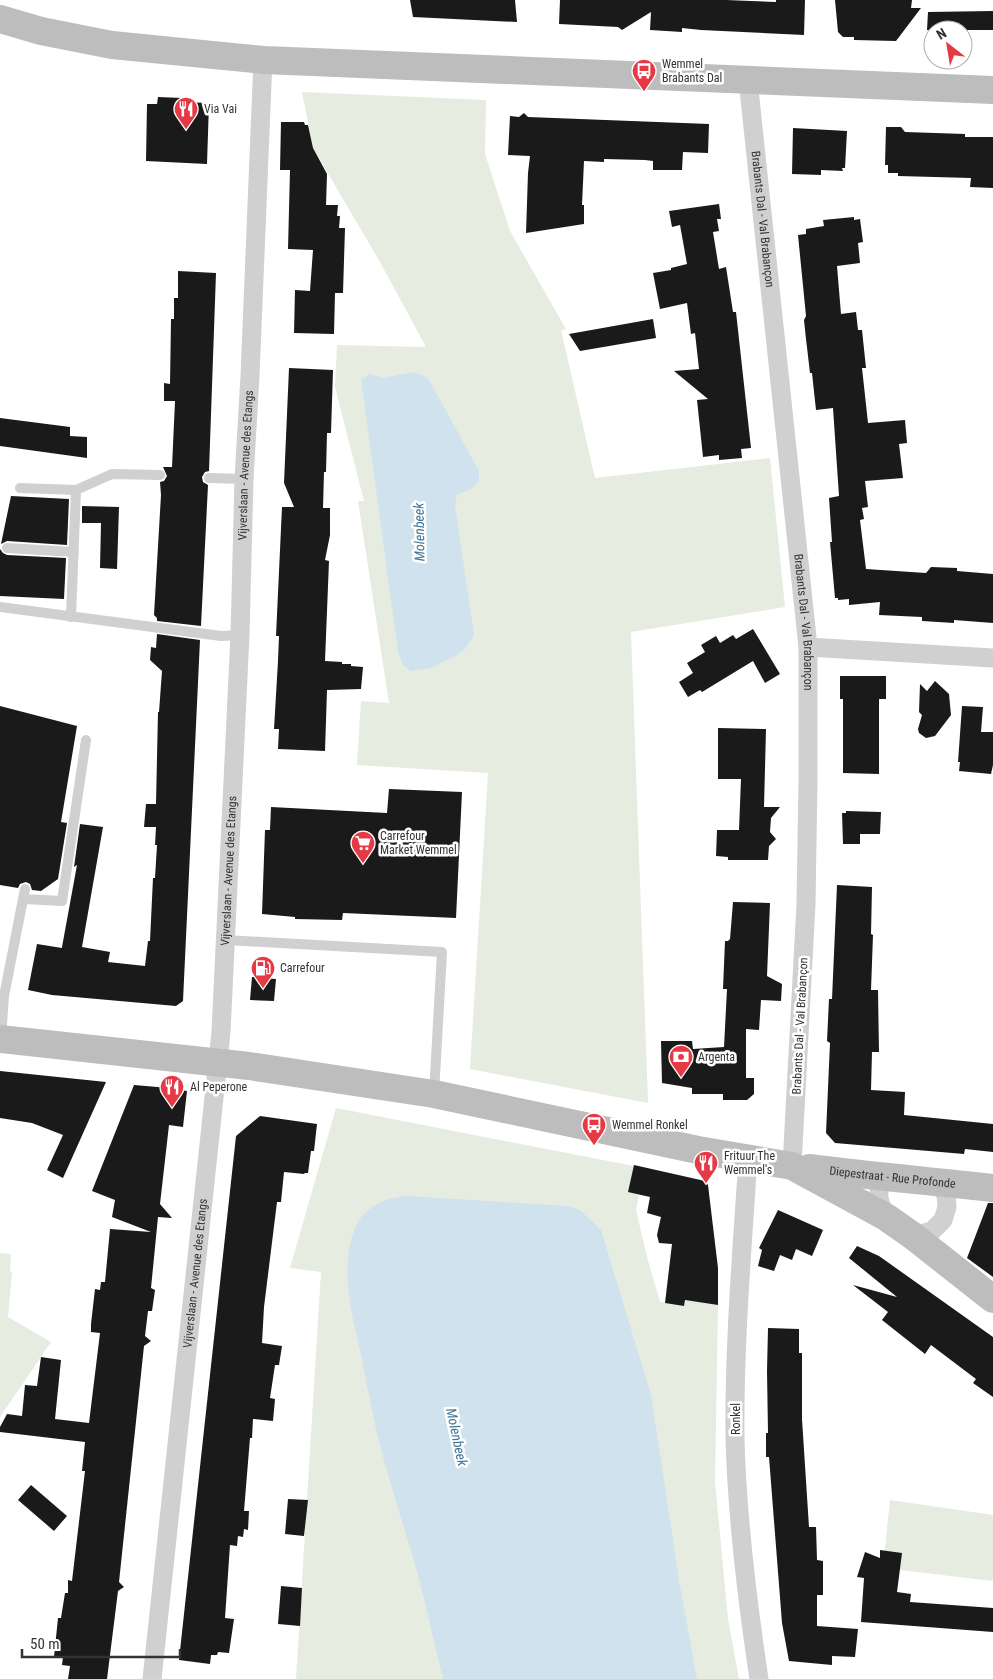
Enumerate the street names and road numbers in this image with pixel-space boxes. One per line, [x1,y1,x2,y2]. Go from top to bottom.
street label: Brabants Dal - Val Brabançon [749,150,777,288]
street label: Vijverslaan - Avenue des Etangs [235,390,256,540]
street label: Brabants Dal - Val Brabançon [791,553,815,691]
street label: Vijverslaan - Avenue des Etangs [218,795,239,946]
street label: Brabants Dal - Val Brabançon [789,957,811,1095]
street label: Diepestraat - Rue Profonde [829,1164,957,1191]
street label: Vijverslaan - Avenue des Etangs [180,1198,210,1349]
street label: Ronkel [729,1403,743,1435]

